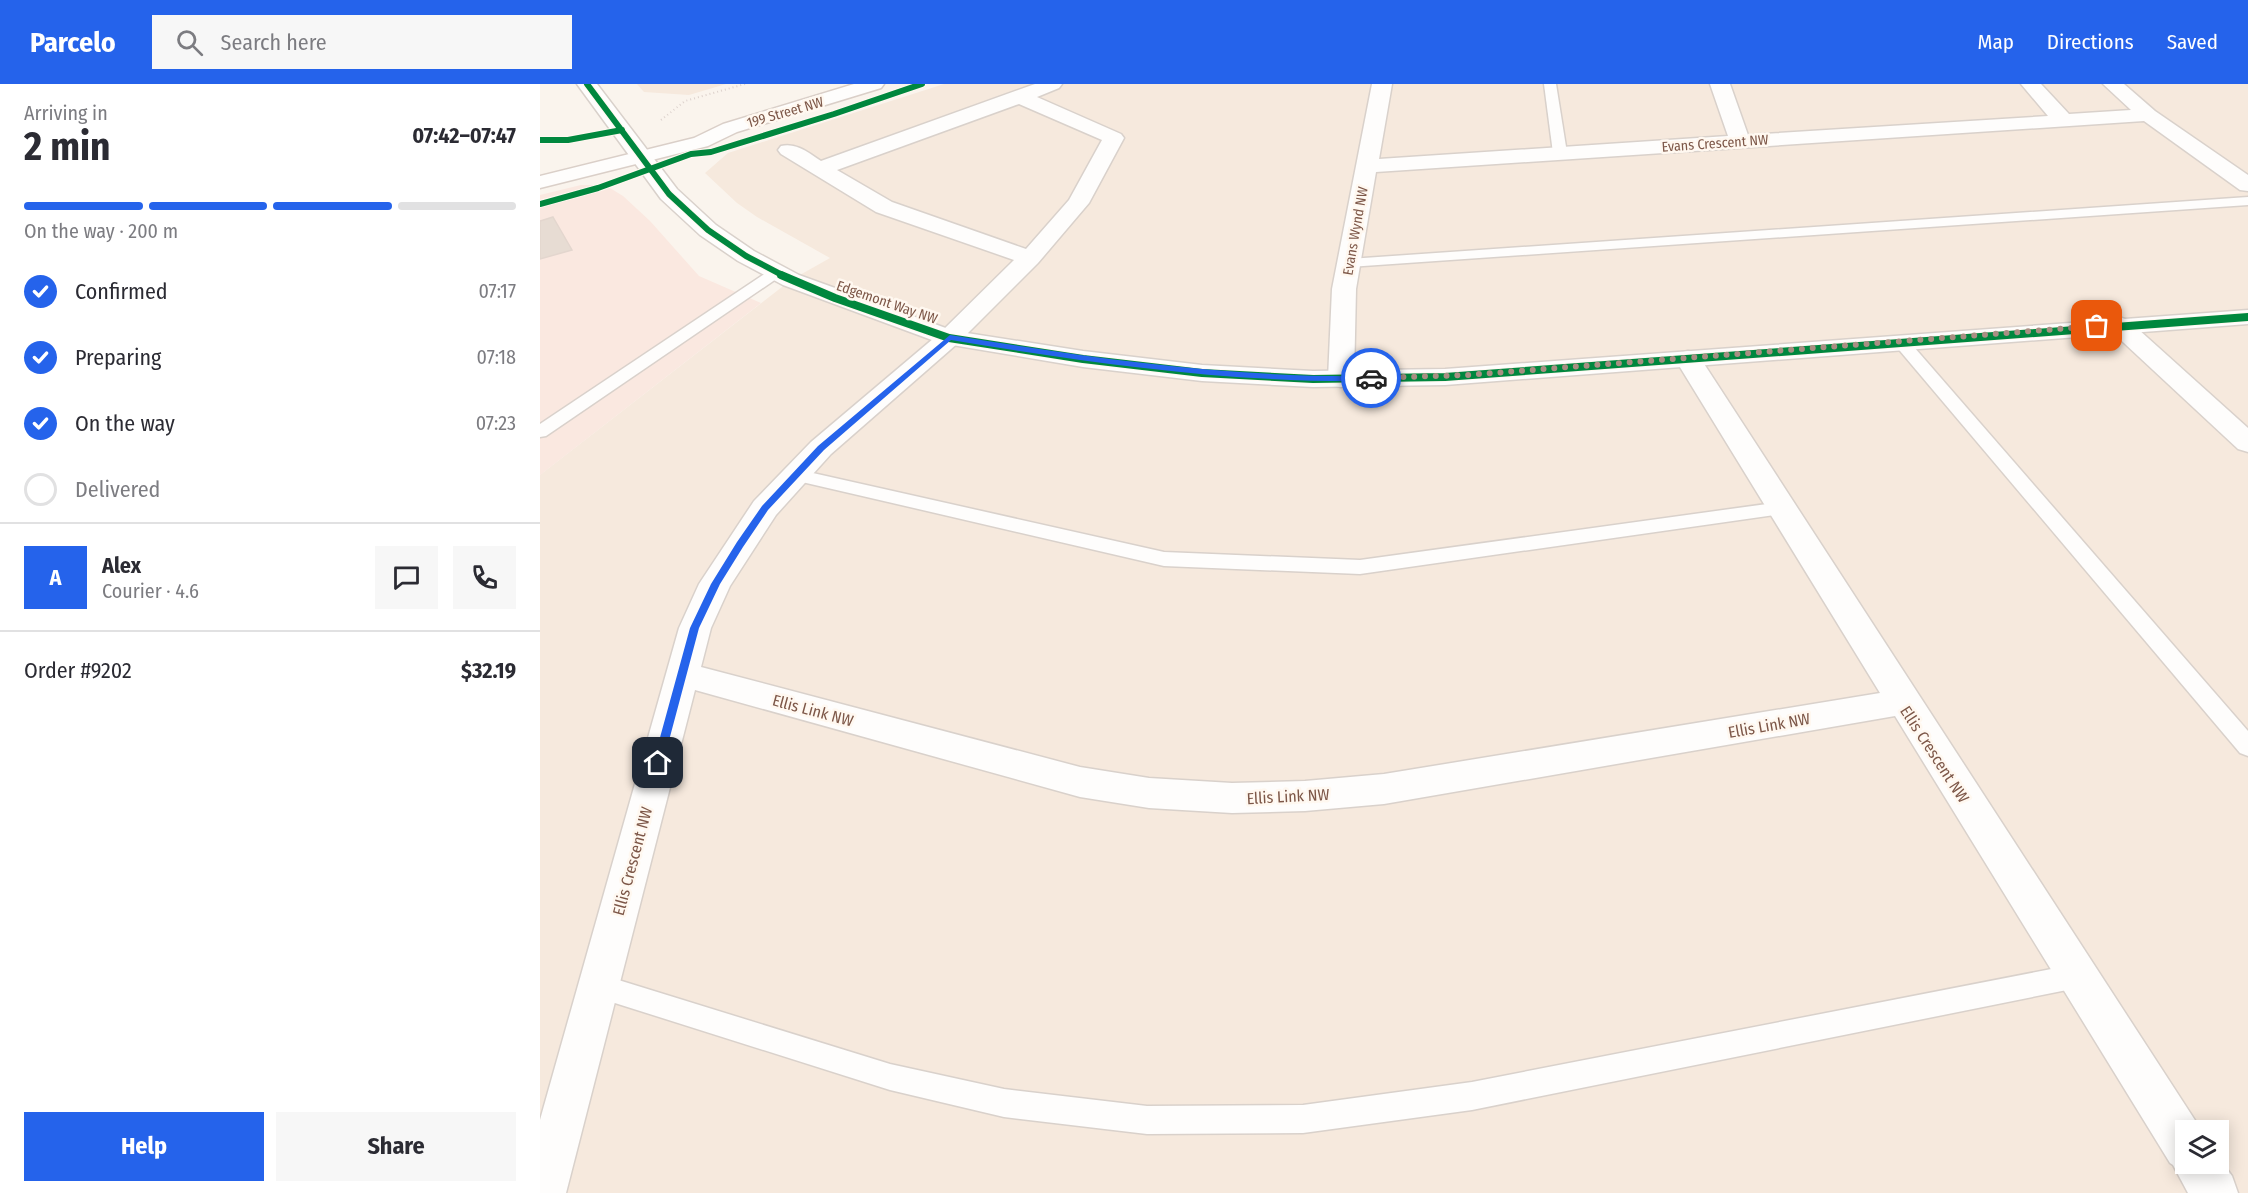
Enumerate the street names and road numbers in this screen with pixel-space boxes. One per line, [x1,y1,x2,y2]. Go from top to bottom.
street label: 199 Street NW [745,93,826,132]
street label: Evans Crescent NW [1661,131,1769,156]
street label: Evans Wynd NW [1339,185,1372,277]
street label: Edgemont Way NW [834,277,940,328]
street label: Ellis Link NW [770,691,855,730]
street label: Ellis Crescent NW [1896,702,1973,806]
street label: Ellis Link NW [1727,709,1812,742]
street label: Ellis Link NW [1246,785,1330,808]
street label: Ellis Crescent NW [609,805,656,918]

